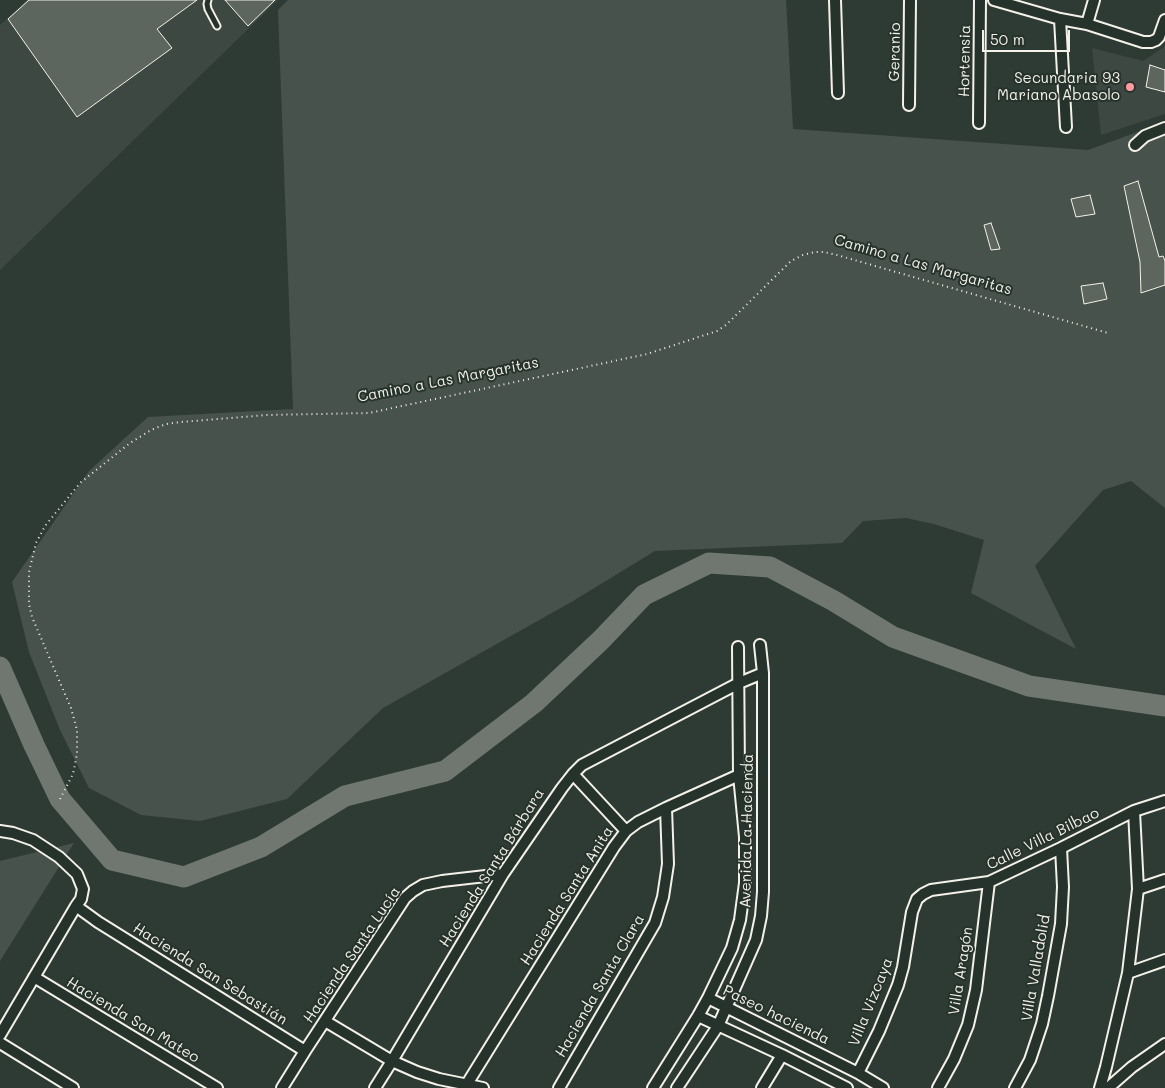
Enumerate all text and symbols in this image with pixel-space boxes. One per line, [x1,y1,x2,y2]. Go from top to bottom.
scale bar [985,20,1072,52]
street label: Geranio [885,22,905,82]
street label: Hortensia [955,25,975,97]
text: 50 m [990,29,1025,49]
place label: Secundaria 93 Mariano Abasolo [997,69,1120,104]
marker: Secundaria 93 Mariano Abasolo [1124,81,1136,93]
street label: Camino a Las Margaritas [832,231,1014,299]
street label: Camino a Las Margaritas [356,354,540,406]
street label: Avenida La Hacienda [737,754,757,908]
street label: Hacienda Santa Bárbara [436,785,548,951]
street label: Calle Villa Bilbao [984,804,1102,874]
street label: Hacienda Santa Anita [517,823,617,969]
street label: Hacienda Santa Lucía [300,883,404,1027]
street label: Hacienda Santa Clara [552,911,648,1061]
street label: Villa Valladolid [1018,913,1054,1023]
street label: Hacienda San Sebastián [130,919,290,1029]
street label: Villa Aragón [945,926,977,1016]
street label: Villa Vizcaya [845,955,897,1049]
street label: Hacienda San Mateo [63,973,203,1067]
street label: Paseo hacienda [720,981,832,1049]

